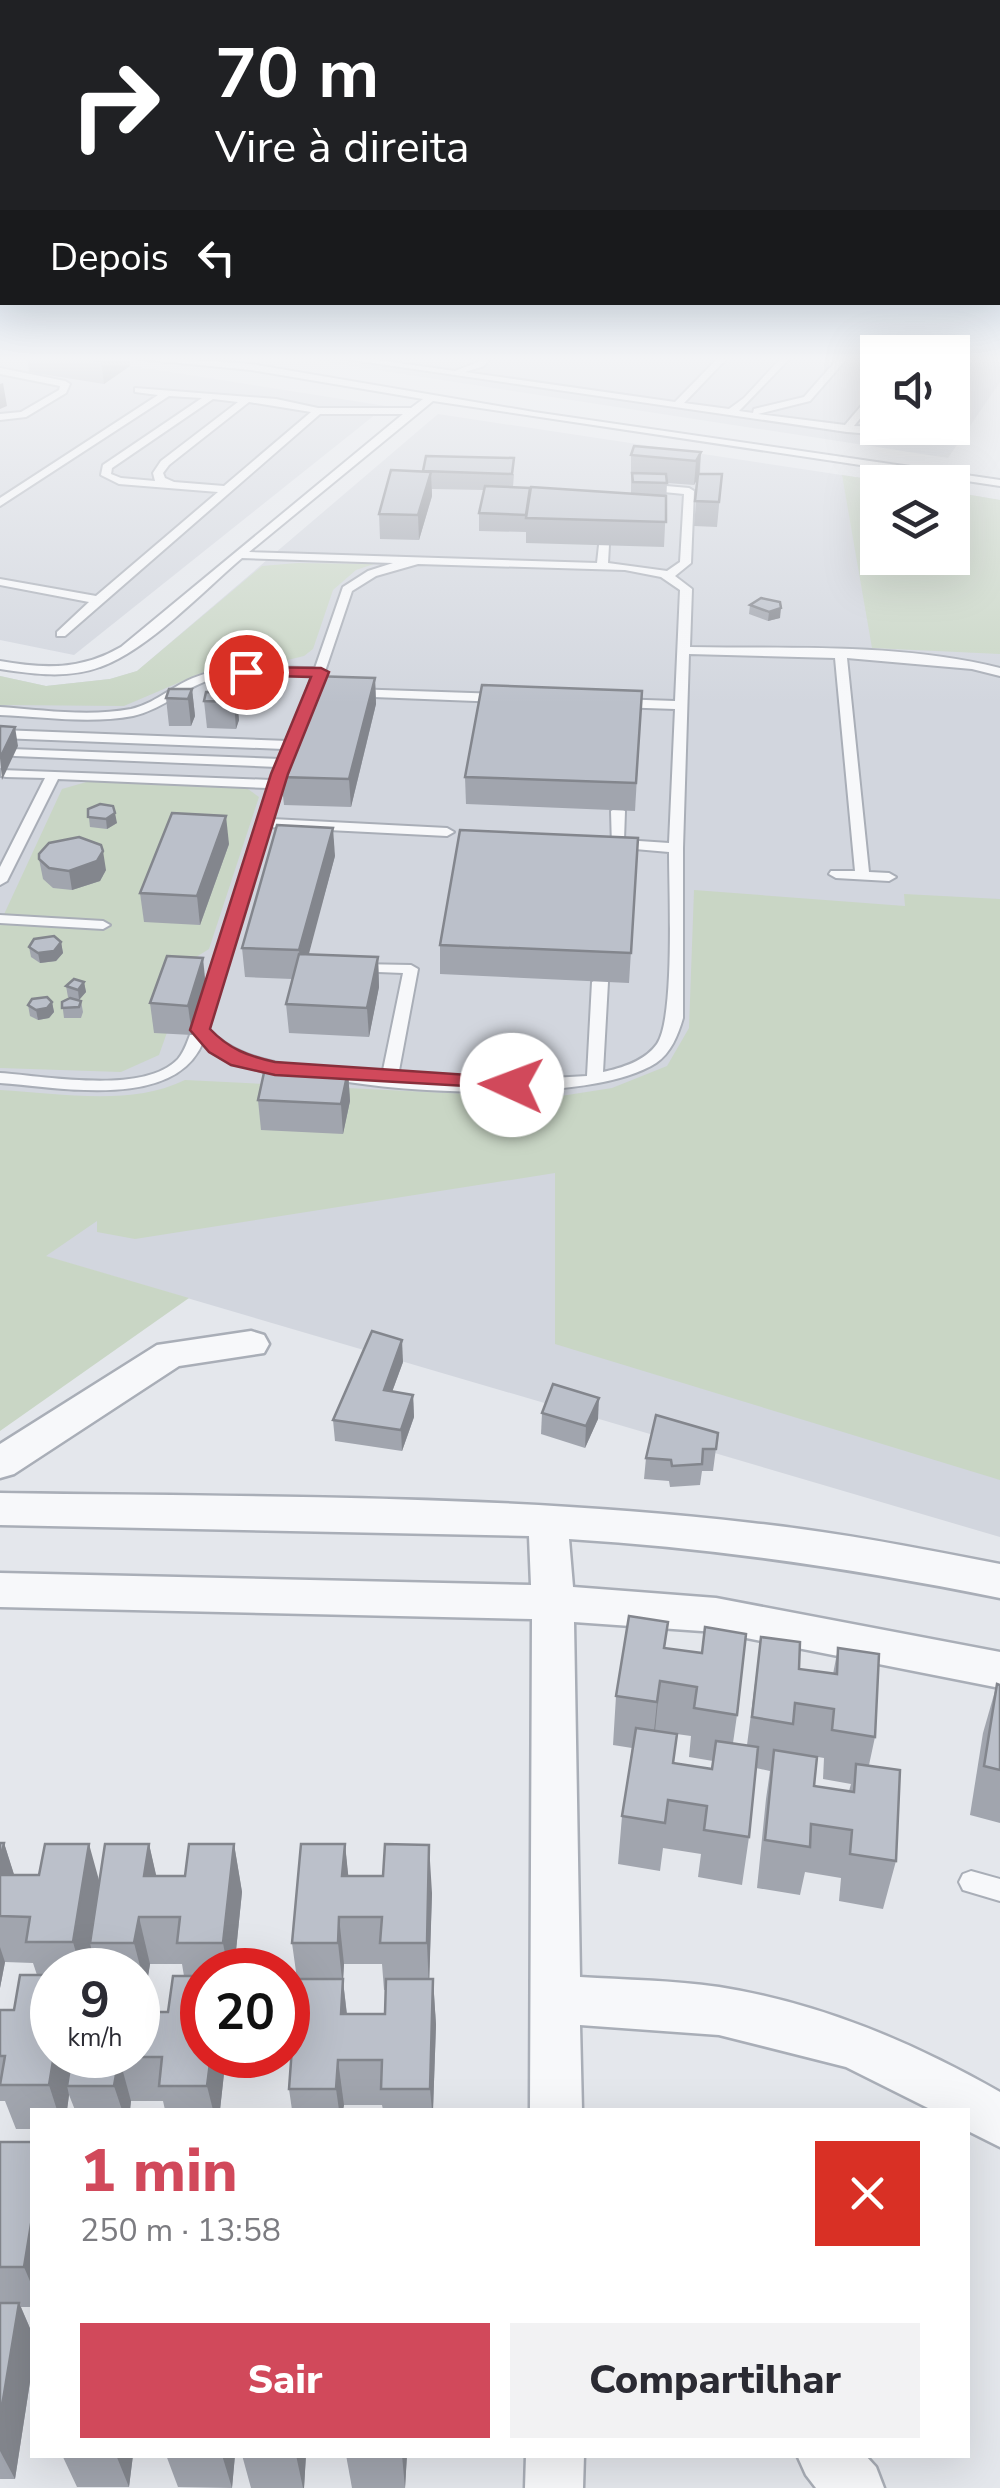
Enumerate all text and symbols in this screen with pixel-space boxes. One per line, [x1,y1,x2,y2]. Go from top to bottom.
text: 70 m [215,26,379,122]
icon: right [50,40,180,170]
text: Vire à direita [215,117,470,178]
icon: left [189,230,244,285]
text: Depois [50,232,169,283]
map controls [860,335,970,575]
button: sound [860,335,970,445]
button: layers [860,465,970,575]
pin [204,630,289,715]
icon: arrive [219,645,274,700]
position arrow [460,1033,564,1137]
speed limit sign: 20 [180,1948,310,2078]
text: 9 [80,1966,110,2035]
text: km/h [67,2021,123,2055]
text: 1 min [80,2130,238,2212]
button: close [815,2141,920,2246]
text: 250 m · 13:58 [80,2209,281,2252]
button: Sair [80,2323,490,2438]
button: Compartilhar [510,2323,920,2438]

